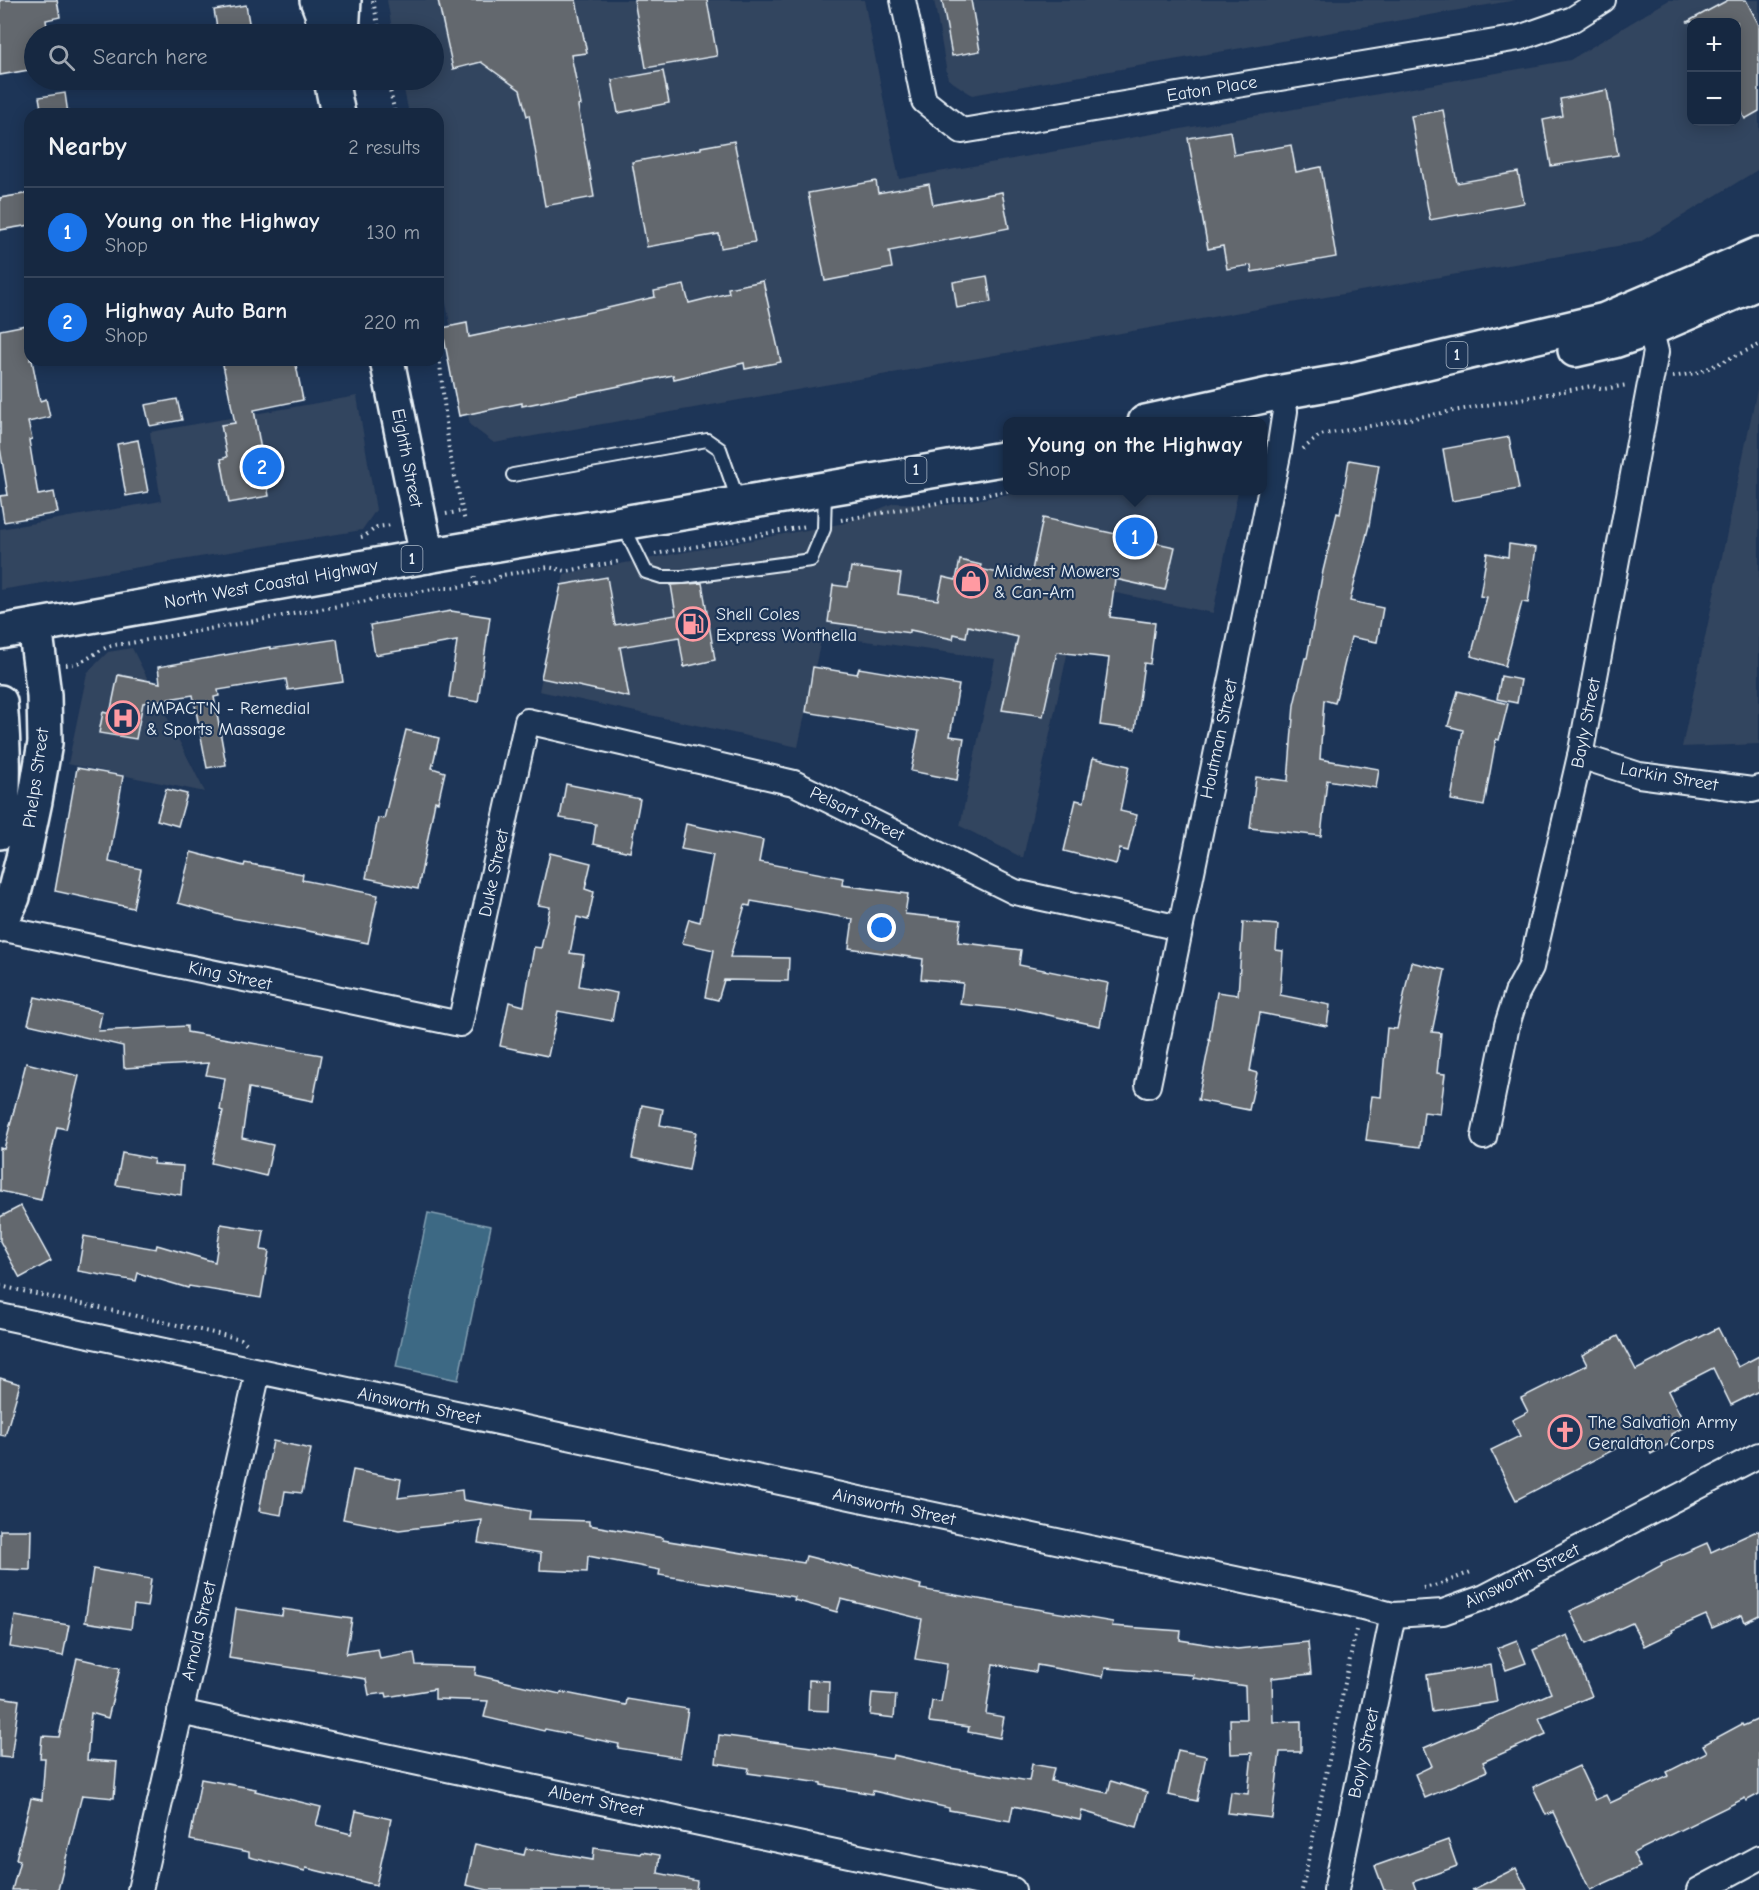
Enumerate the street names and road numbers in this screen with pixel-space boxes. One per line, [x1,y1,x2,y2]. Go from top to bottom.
street label: Eaton Place [1165,71,1259,107]
road number: 1 [1446,342,1468,368]
street label: Eighth Street [387,407,427,510]
road number: 1 [906,457,926,483]
road number: 1 [402,546,422,572]
street label: North West Coastal Highway [162,555,380,613]
street label: Bayly Street [1567,675,1605,770]
street label: Houtman Street [1196,676,1242,801]
street label: Phelps Street [19,726,54,829]
street label: Larkin Street [1618,758,1720,796]
street label: Pelsart Street [806,782,908,846]
street label: Duke Street [474,826,514,919]
street label: King Street [186,957,274,995]
street label: Ainsworth Street [356,1383,483,1429]
street label: Ainsworth Street [831,1484,958,1530]
street label: Ainsworth Street [1461,1539,1584,1613]
street label: Arnold Street [177,1578,221,1683]
street label: Bayly Street [1344,1705,1384,1800]
street label: Albert Street [547,1781,646,1821]

